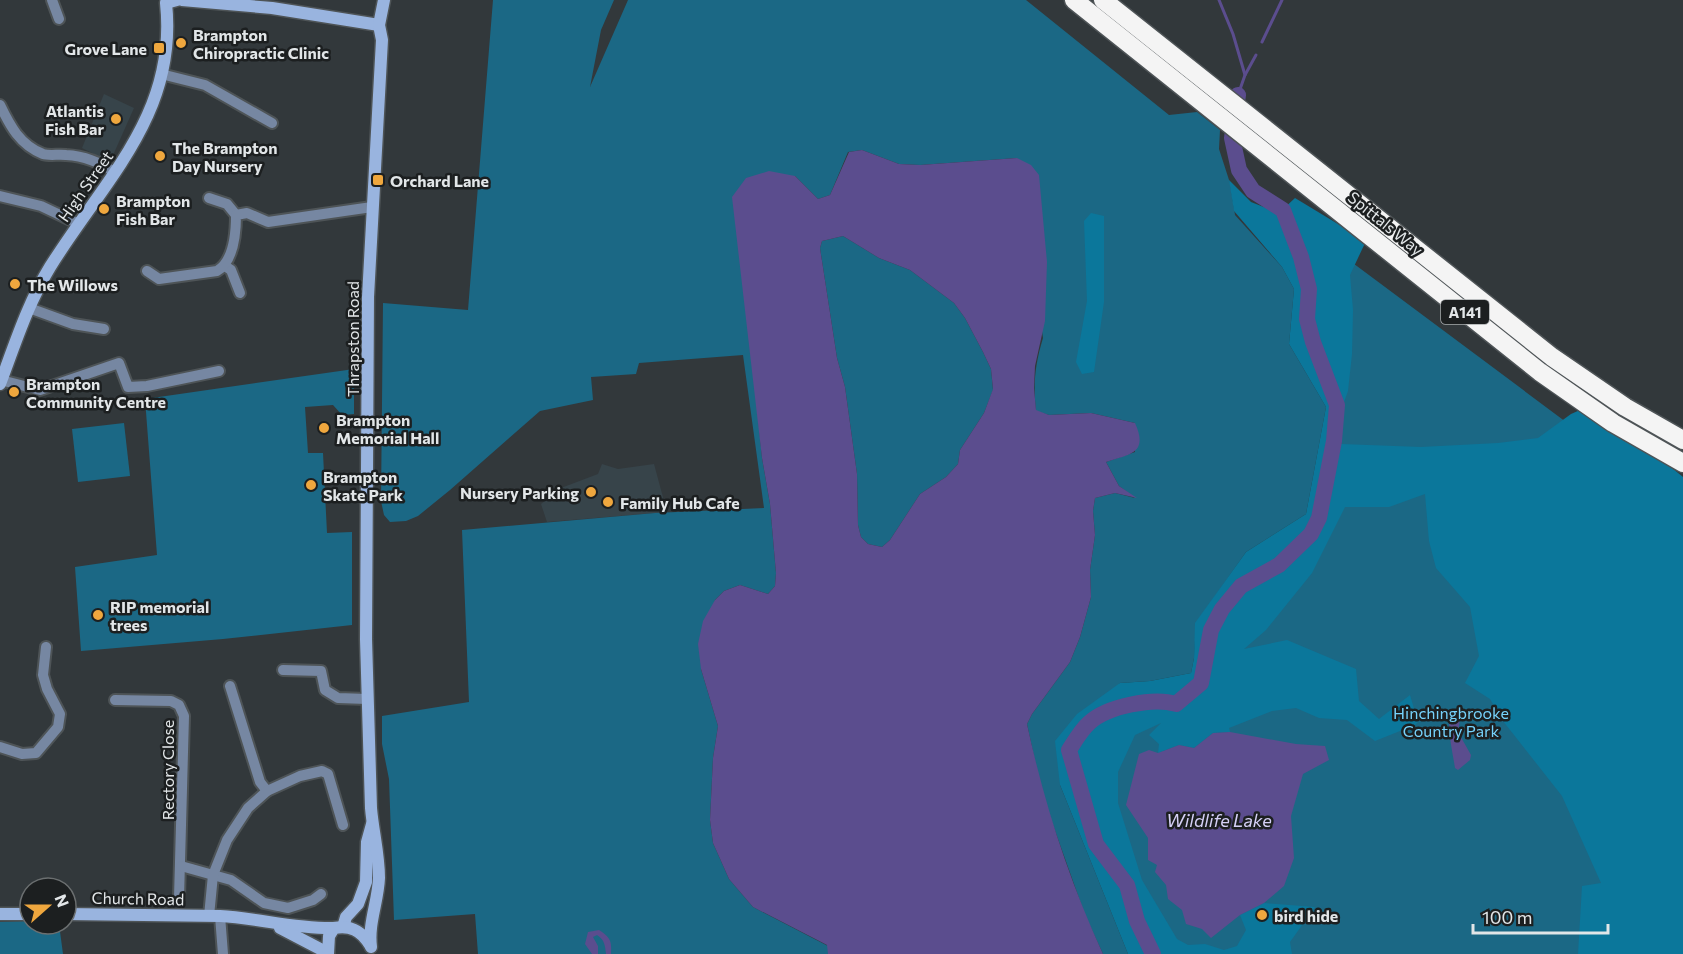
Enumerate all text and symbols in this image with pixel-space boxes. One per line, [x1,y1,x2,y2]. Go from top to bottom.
place label: Brampton Chiropractic Clinic [193,25,329,62]
marker: Brampton Chiropractic Clinic [174,36,188,50]
place label: Grove Lane [65,39,147,58]
marker: Grove Lane [152,41,166,55]
place label: Atlantis Fish Bar [45,101,104,138]
marker: Atlantis Fish Bar [109,112,123,126]
place label: The Brampton Day Nursery [172,138,277,175]
street label: High Street [54,147,117,225]
marker: The Brampton Day Nursery [153,149,167,163]
place label: Orchard Lane [390,171,489,190]
marker: Orchard Lane [371,173,385,187]
street label: Spittals Way [1345,187,1427,259]
place label: Brampton Fish Bar [116,191,190,228]
marker: Brampton Fish Bar [97,202,111,216]
place label: The Willows [27,275,118,294]
marker: The Willows [8,277,22,291]
street label: Thrapston Road [343,281,362,397]
road number: A141 [1441,300,1489,324]
place label: Brampton Community Centre [26,374,166,411]
marker: Brampton Community Centre [7,385,21,399]
place label: Brampton Memorial Hall [336,410,439,447]
marker: Brampton Memorial Hall [317,421,331,435]
place label: Brampton Skate Park [323,467,404,504]
marker: Brampton Skate Park [304,478,318,492]
place label: Nursery Parking [460,483,579,502]
marker: Nursery Parking [584,485,598,499]
place label: Family Hub Cafe [620,493,740,512]
marker: Family Hub Cafe [601,495,615,509]
place label: RIP memorial trees [110,597,209,634]
marker: RIP memorial trees [91,608,105,622]
park label: Hinchingbrooke Country Park [1393,703,1509,740]
street label: Rectory Close [158,720,177,820]
water label: Wildlife Lake [1166,809,1272,831]
north arrow [18,876,78,936]
street label: Church Road [91,888,185,908]
text: N [51,891,73,909]
scale bar [1473,897,1608,935]
place label: bird hide [1274,906,1338,925]
text: 100 m [1482,906,1532,928]
marker: bird hide [1255,908,1269,922]

